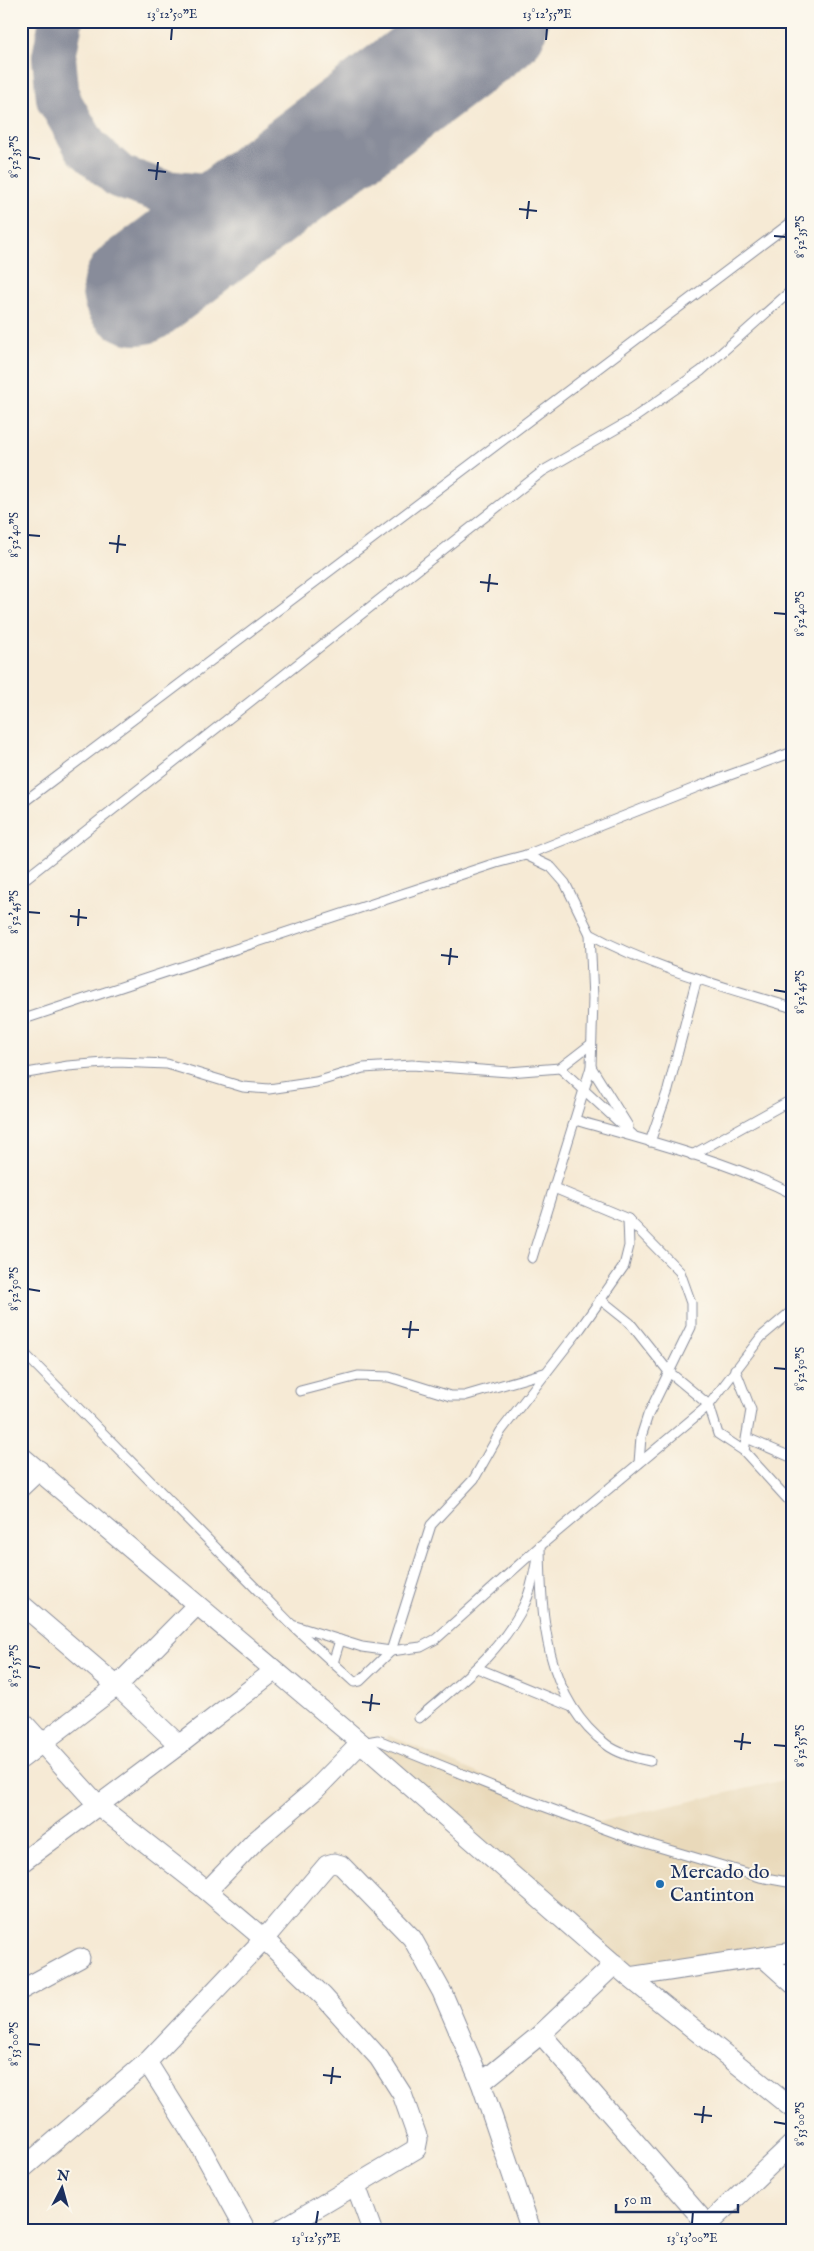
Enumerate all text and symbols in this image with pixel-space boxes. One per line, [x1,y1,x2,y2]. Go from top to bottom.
text: 13°12'50"E [147,7,197,22]
text: 13°12'55"E [522,7,572,22]
text: 8°52'35"S [7,136,22,178]
text: 8°52'35"S [793,216,808,258]
text: 8°52'40"S [7,512,22,558]
text: 8°52'40"S [793,591,808,637]
text: 8°52'45"S [7,890,22,934]
text: 8°52'45"S [793,970,808,1014]
text: 8°52'50"S [7,1267,22,1311]
text: 8°52'50"S [793,1347,808,1391]
text: 8°52'55"S [7,1645,22,1687]
text: 8°52'55"S [793,1725,808,1767]
place label: Mercado do Cantinton [670,1860,770,1908]
marker: Mercado do Cantinton [654,1878,666,1890]
text: 8°53'00"S [7,2022,22,2066]
text: 8°53'00"S [793,2102,808,2146]
north arrow [38,2164,88,2214]
text: N [55,2166,70,2186]
scale bar [616,2181,739,2213]
text: 50 m [624,2190,652,2209]
text: 13°12'55"E [291,2231,341,2246]
text: 13°13'00"E [666,2231,718,2246]

